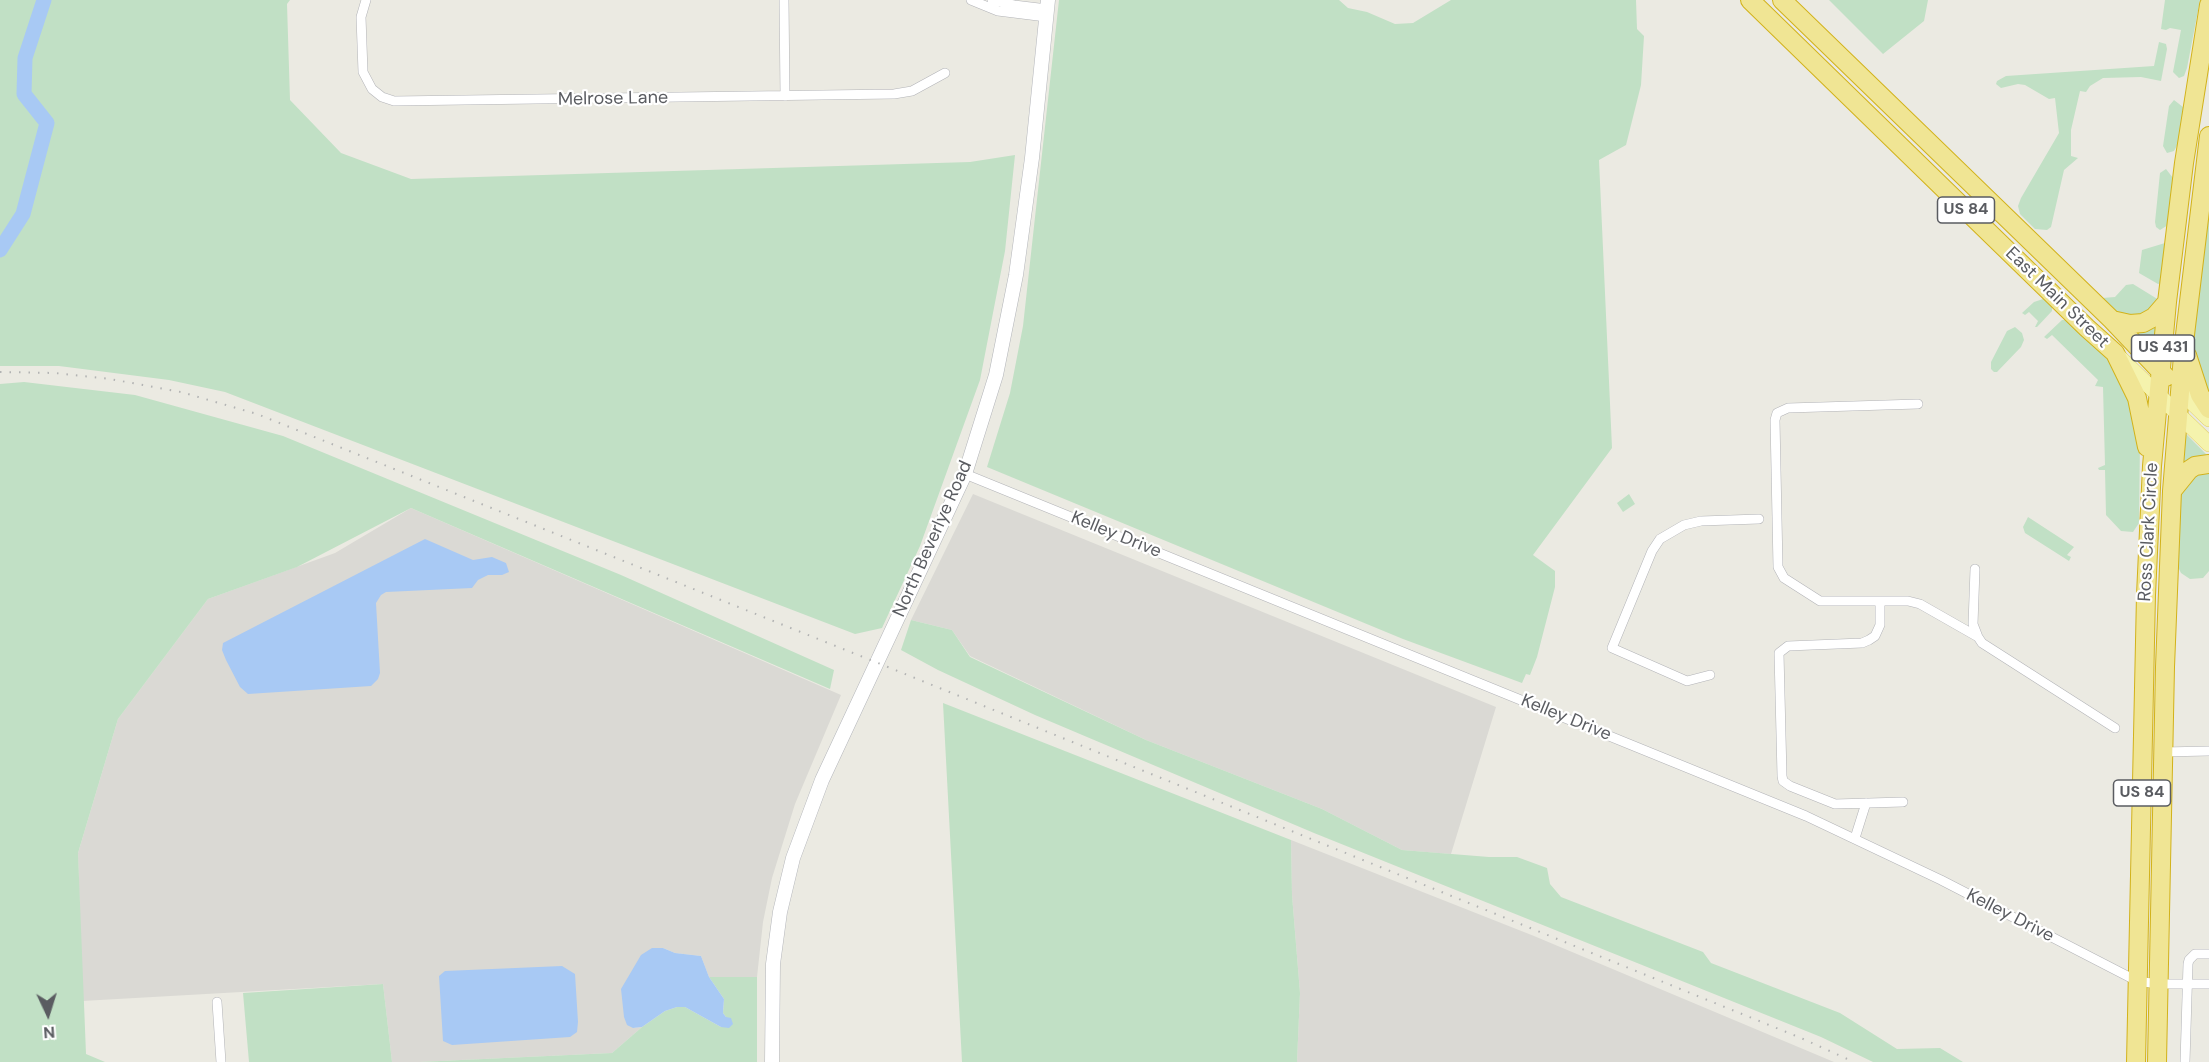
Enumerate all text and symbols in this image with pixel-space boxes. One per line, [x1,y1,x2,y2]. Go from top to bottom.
street label: Melrose Lane [558,87,668,111]
road number: US 84 [1938,197,1994,223]
street label: East Main Street [2001,243,2113,353]
road number: US 431 [2132,335,2194,361]
street label: North Beverlye Road [889,458,977,620]
street label: Ross Clark Circle [2135,462,2163,602]
street label: Kelley Drive [1068,507,1164,563]
street label: Kelley Drive [1518,690,1614,746]
road number: US 84 [2114,780,2170,806]
street label: Kelley Drive [1963,885,2057,947]
north arrow [18,984,78,1044]
text: N [43,1022,56,1043]

